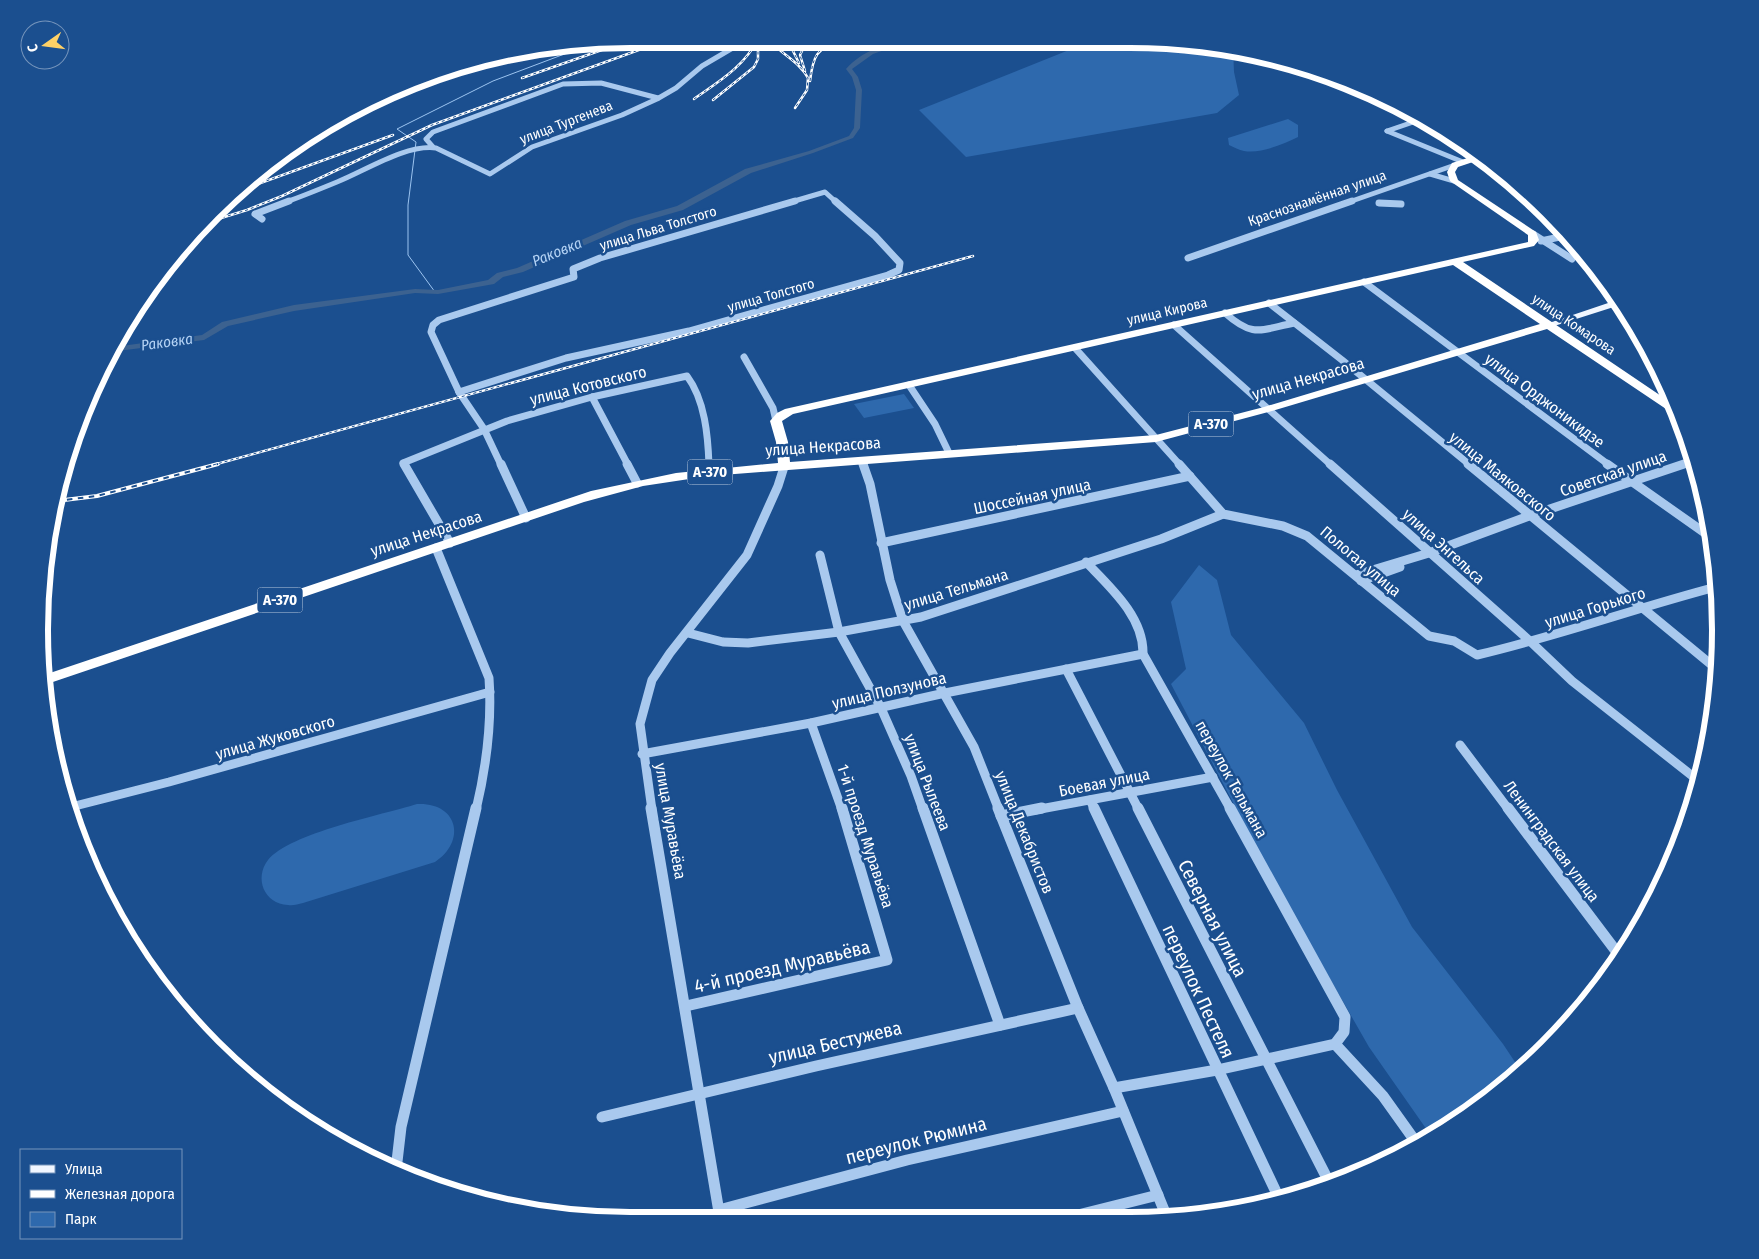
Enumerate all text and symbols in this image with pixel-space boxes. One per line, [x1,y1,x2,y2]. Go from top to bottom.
north arrow [20,20,70,70]
text: С [24,42,42,54]
street label: улица Тургенева [517,97,615,148]
street label: Краснознамённая улица [1246,167,1389,230]
street label: улица Льва Толстого [598,203,719,254]
water label: Раковка [529,234,585,270]
street label: улица Толстого [726,275,817,316]
street label: улица Комарова [1529,290,1619,359]
street label: улица Кирова [1125,294,1209,329]
water label: Раковка [140,329,194,355]
street label: улица Орджоникидзе [1481,349,1608,452]
street label: улица Некрасова [1250,353,1367,404]
street label: улица Котовского [528,362,648,409]
road number: А-370 [1188,412,1234,436]
street label: улица Маяковского [1446,428,1560,525]
street label: улица Некрасова [765,433,882,460]
street label: Советская улица [1557,446,1669,501]
road number: А-370 [688,460,732,484]
street label: Шоссейная улица [972,475,1093,518]
street label: улица Энгельса [1399,505,1489,588]
street label: улица Некрасова [368,506,484,560]
street label: Пологая улица [1316,522,1405,601]
street label: улица Тельмана [902,565,1011,614]
street label: улица Горького [1543,583,1648,632]
road number: А-370 [258,588,302,612]
street label: улица Ползунова [830,668,948,713]
street label: улица Жуковского [213,711,337,764]
street label: переулок Тельмана [1191,717,1272,841]
street label: улица Рылеева [900,731,955,833]
street label: улица Муравьёва [651,762,690,881]
street label: 1-й проезд Муравьёва [833,762,898,911]
street label: Боевая улица [1057,764,1151,801]
street label: улица Декабристов [991,768,1058,896]
street label: Ленинградская улица [1500,777,1604,906]
street label: Северная улица [1173,856,1252,981]
street label: переулок Пестеля [1158,921,1240,1062]
street label: 4-й проезд Муравьёва [692,935,872,998]
street label: улица Бестужева [766,1016,904,1069]
street label: переулок Рюмина [843,1112,989,1169]
legend [20,1149,182,1239]
text: Улица [64,1160,103,1178]
text: Железная дорога [65,1185,175,1203]
text: Парк [65,1210,96,1228]

